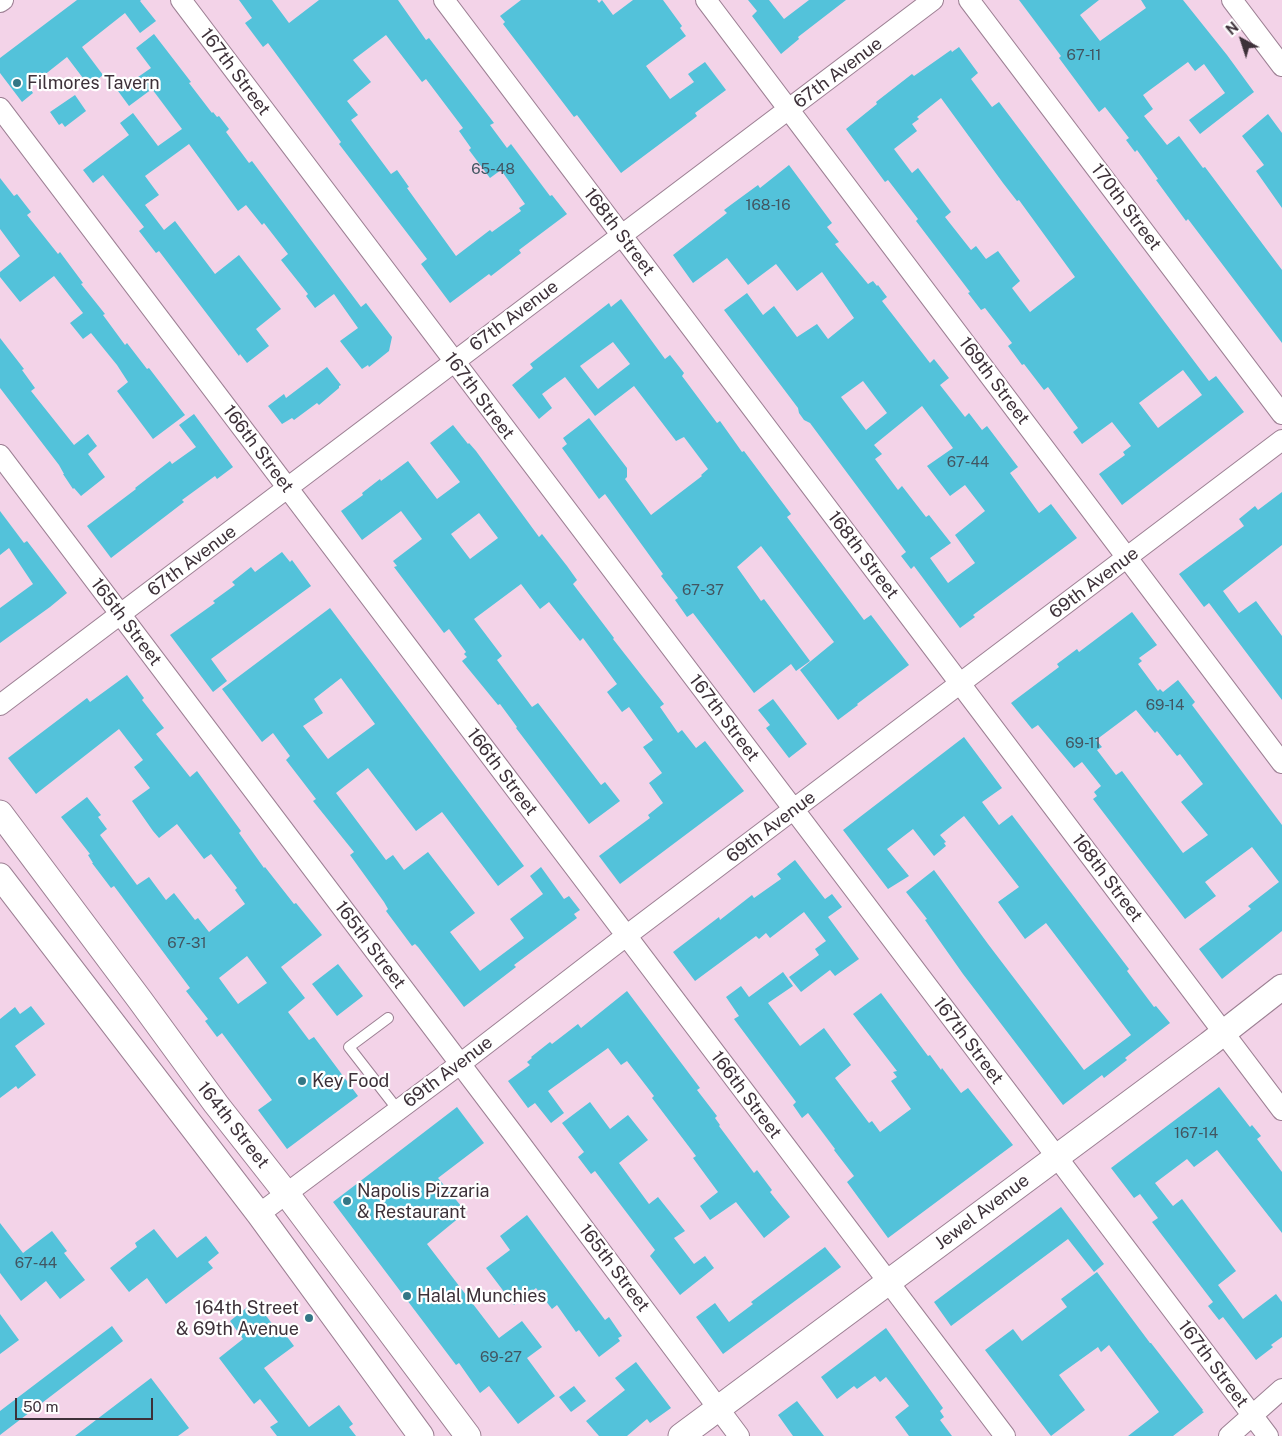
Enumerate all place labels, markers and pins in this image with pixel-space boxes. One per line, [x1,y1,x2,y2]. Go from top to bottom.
place label: Filmores Tavern [27,72,160,94]
marker: Filmores Tavern [11,77,23,89]
place label: Key Food [312,1070,389,1092]
marker: Key Food [296,1075,308,1087]
place label: Napolis Pizzaria & Restaurant [357,1180,490,1222]
marker: Napolis Pizzaria & Restaurant [341,1195,353,1207]
place label: Halal Munchies [417,1285,546,1307]
marker: Halal Munchies [401,1290,413,1302]
place label: 164th Street & 69th Avenue [176,1297,299,1340]
marker: 164th Street & 69th Avenue [303,1312,315,1324]

